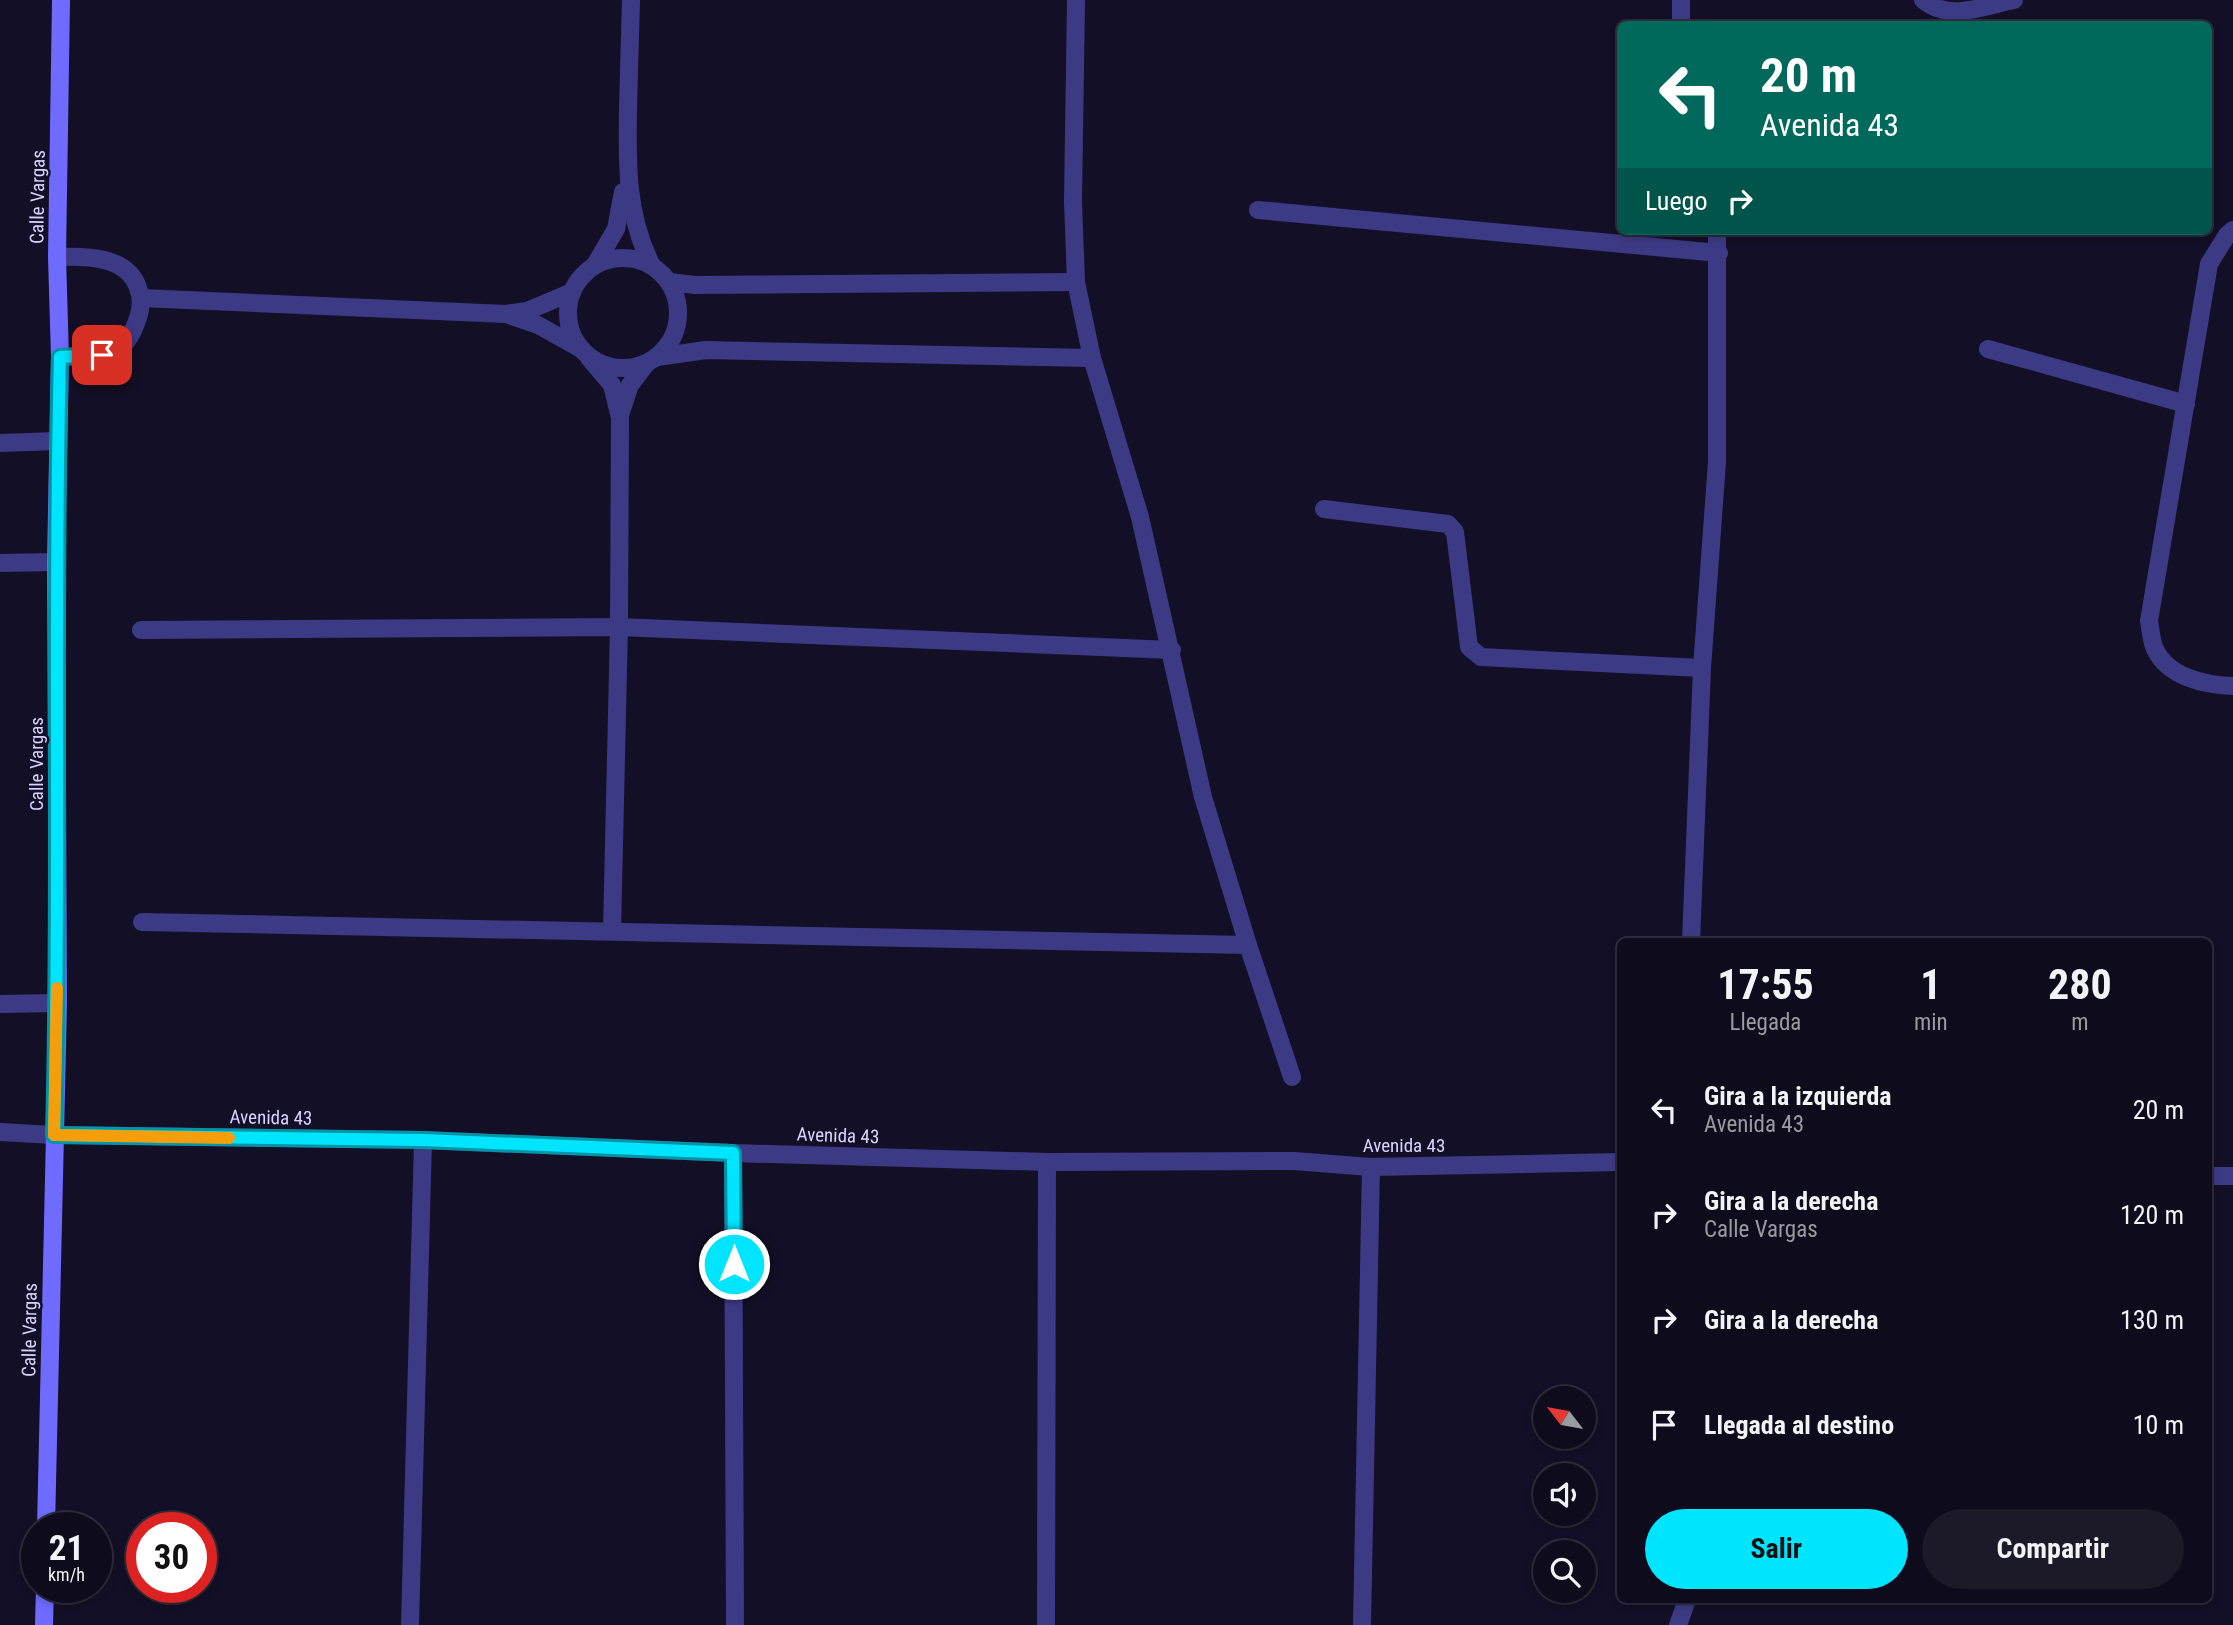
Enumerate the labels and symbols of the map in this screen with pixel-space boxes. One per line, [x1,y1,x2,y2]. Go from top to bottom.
street label: Calle Vargas [25,150,50,244]
pin [72,325,132,385]
street label: Calle Vargas [25,717,48,811]
street label: Avenida 43 [229,1105,312,1130]
street label: Avenida 43 [796,1123,880,1148]
street label: Avenida 43 [1363,1134,1445,1157]
position arrow [697,1227,771,1301]
street label: Calle Vargas [17,1283,42,1377]
north arrow [1533,1386,1596,1449]
speed limit sign: 30 [126,1512,217,1603]

